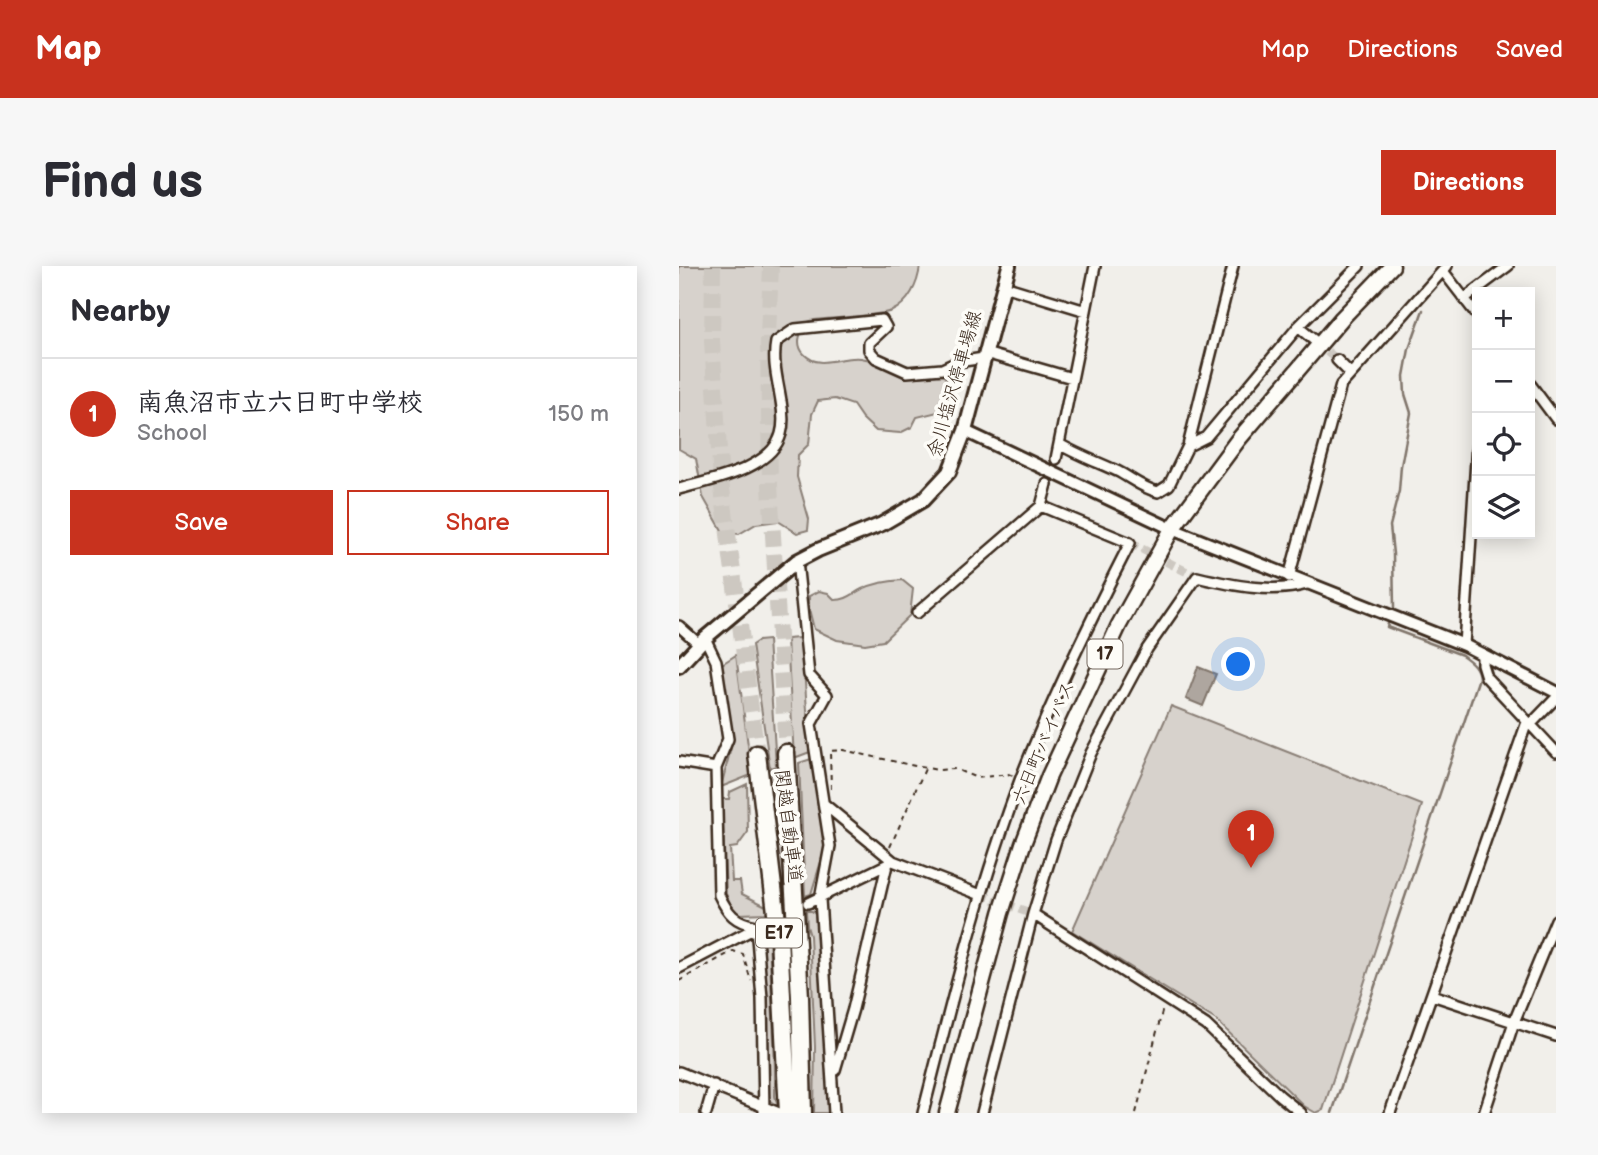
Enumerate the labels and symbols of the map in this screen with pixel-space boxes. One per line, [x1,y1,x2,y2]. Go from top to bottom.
street label: 余川塩沢停車場線 [923,308,987,460]
road number: 17 [1087,640,1123,668]
your location [1221,647,1255,681]
street label: 六日町バイパス [1008,677,1080,809]
street label: 関越自動車道 [770,768,806,884]
pin: 1 [1228,810,1274,868]
road number: E17 [756,918,802,948]

